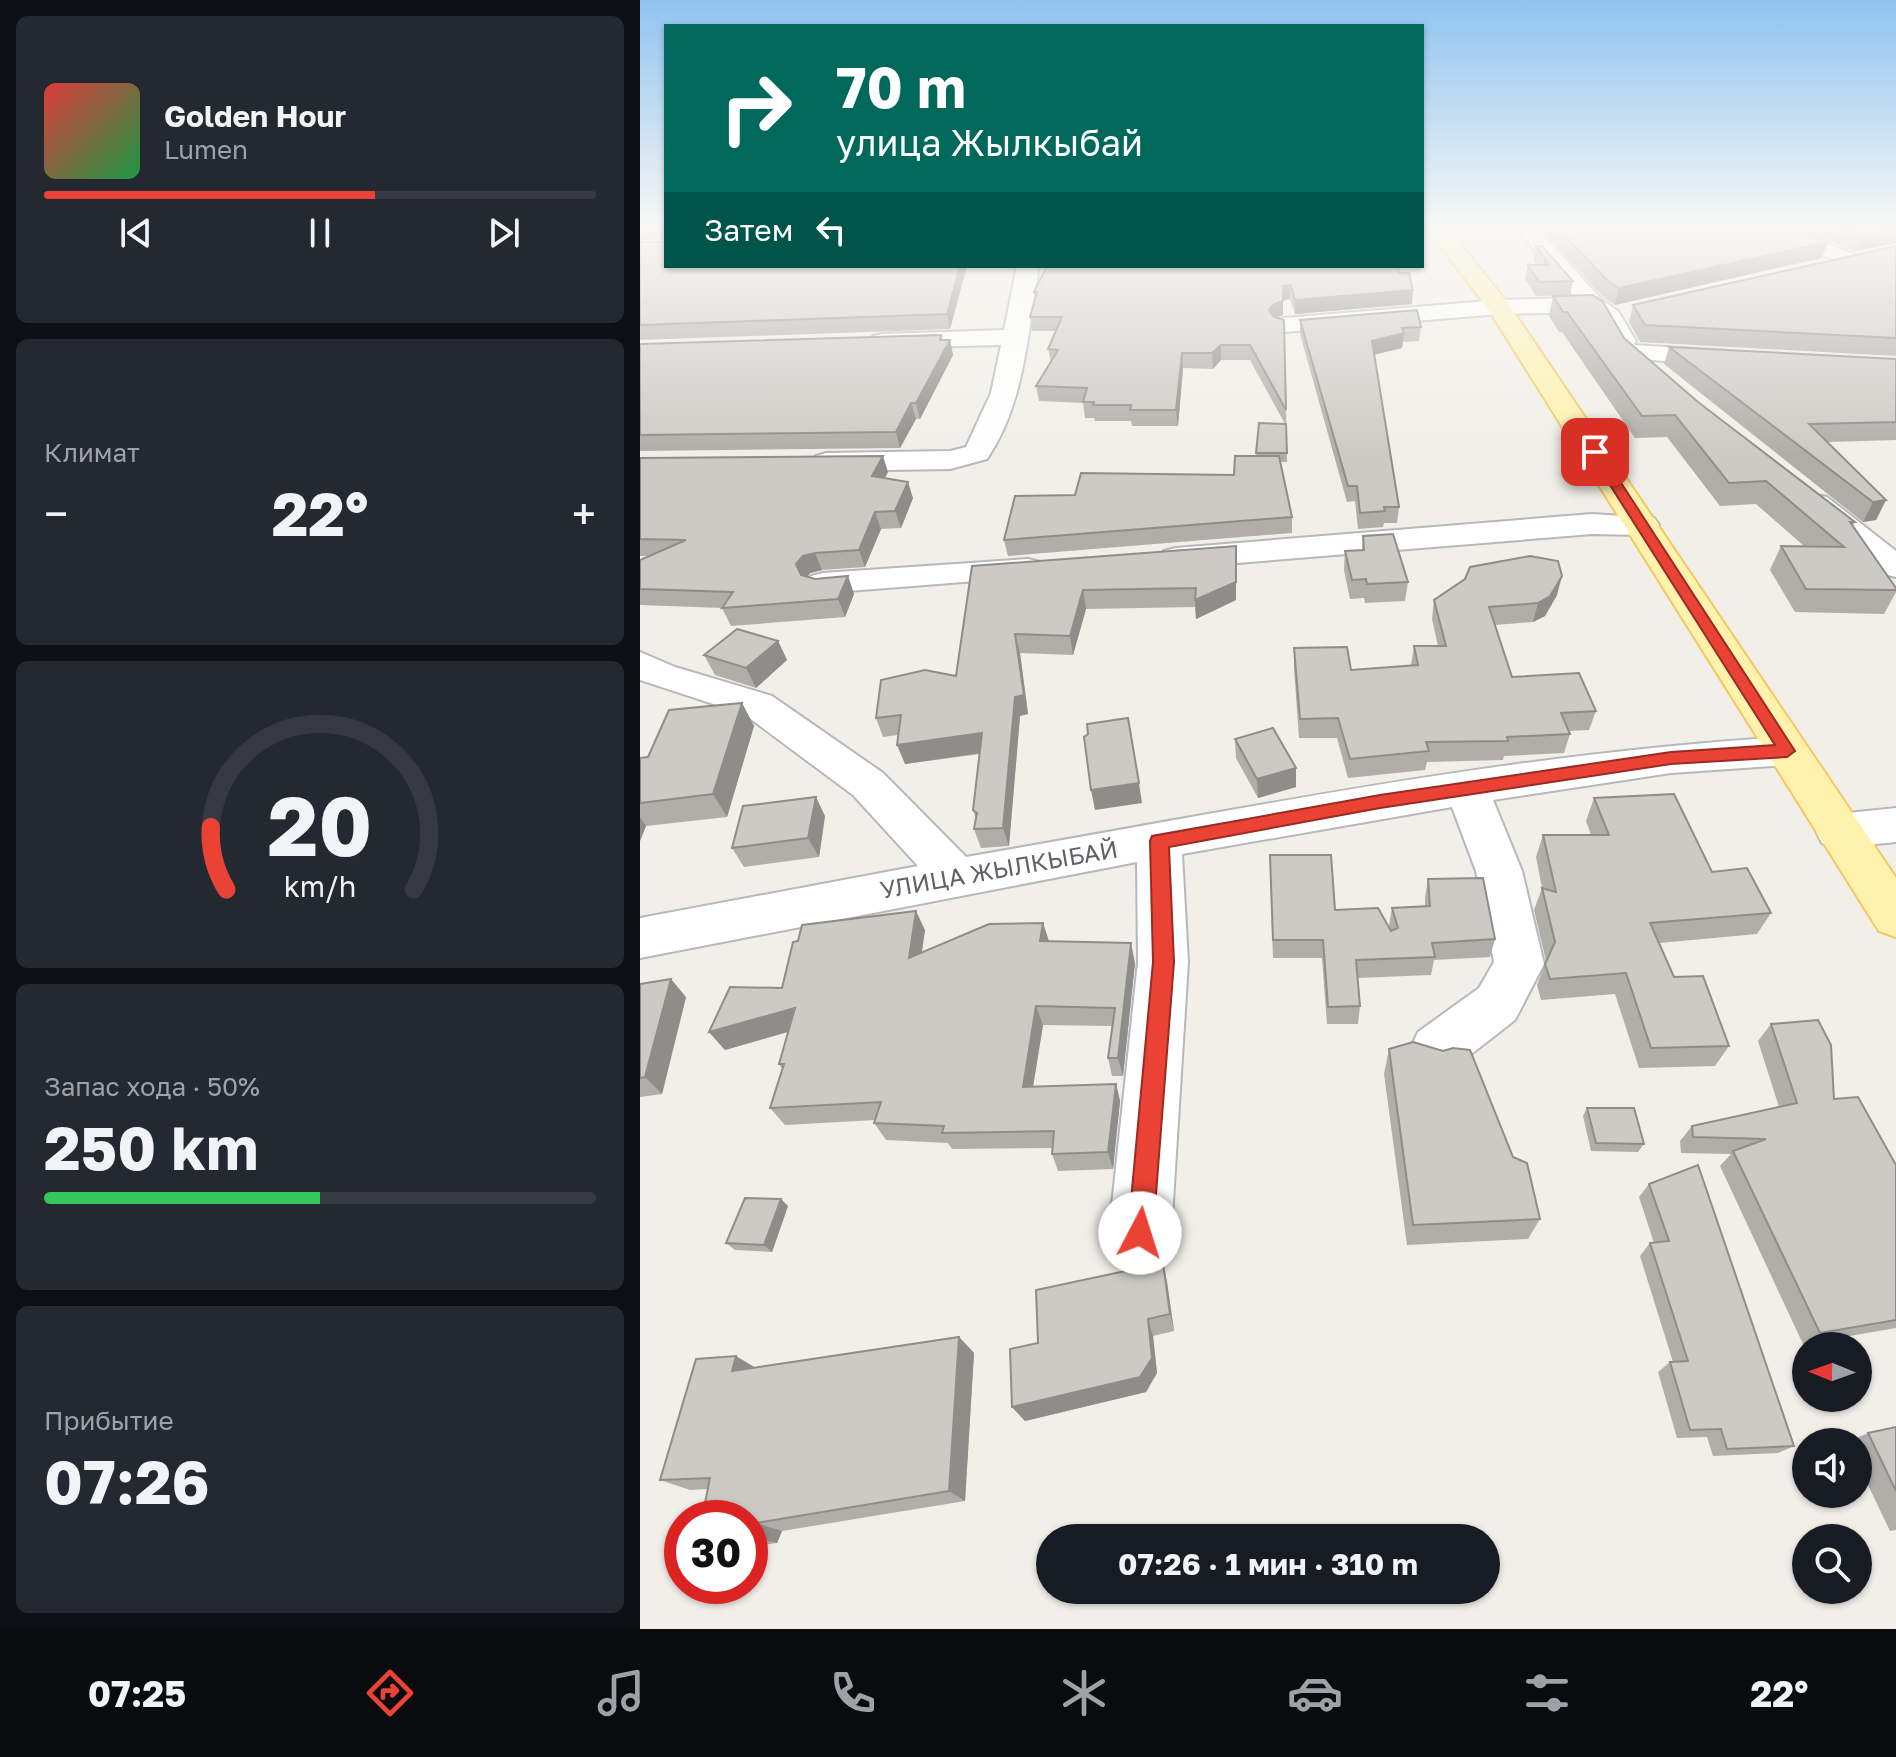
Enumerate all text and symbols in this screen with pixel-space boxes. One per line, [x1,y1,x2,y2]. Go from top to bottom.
text: 70 m [836,53,966,120]
icon: right [704,56,808,160]
text: Golden Hour [164,98,346,134]
text: улица Жылкыбай [836,121,1143,164]
text: Lumen [164,134,248,165]
icon: left [809,208,853,252]
icon: previous [114,211,158,255]
icon: pause [298,211,342,255]
icon: next [482,211,526,255]
text: Затем [704,212,793,248]
pin [1561,418,1629,486]
icon: arrive [1573,430,1617,474]
text: Климат [44,437,140,468]
text: 22° [272,477,368,549]
text: − [44,487,68,540]
text: + [572,487,596,540]
text: 20 [268,774,372,874]
street label: УЛИЦА ЖЫЛКЫБАЙ [878,833,1120,904]
text: km/h [284,870,356,904]
text: Запас хода · 50% [44,1071,260,1102]
text: 250 km [44,1111,259,1183]
position arrow [1098,1191,1182,1275]
north arrow [1792,1332,1872,1412]
map controls [1792,1332,1872,1604]
text: Прибытие [44,1405,173,1436]
button: sound [1792,1428,1872,1508]
text: 07:26 [44,1445,210,1517]
speed limit sign: 30 [664,1500,768,1604]
button: search [1792,1524,1872,1604]
text: 07:26 · 1 мин · 310 m [1118,1546,1418,1582]
icon: directions [362,1665,418,1721]
icon: music [593,1665,649,1721]
icon: phone [825,1665,881,1721]
icon: climate [1056,1665,1112,1721]
icon: car [1287,1665,1343,1721]
icon: filters [1519,1665,1575,1721]
text: 07:25 [88,1672,186,1715]
text: 22° [1750,1672,1808,1715]

